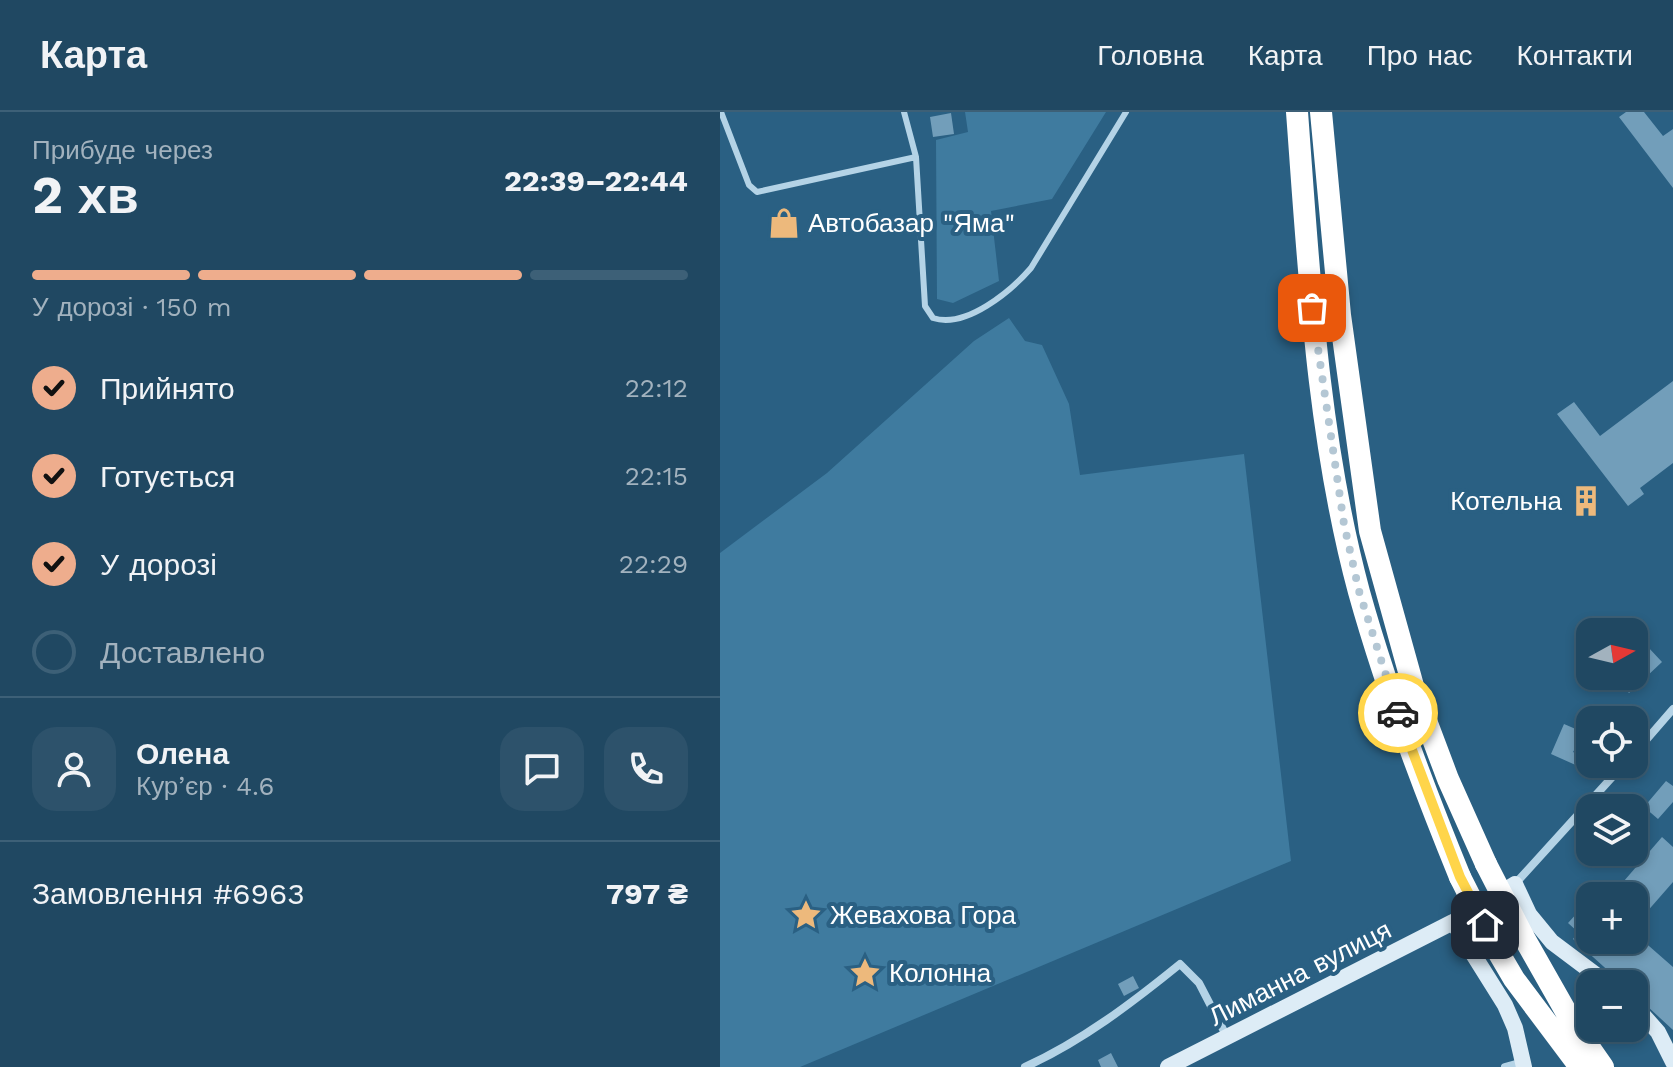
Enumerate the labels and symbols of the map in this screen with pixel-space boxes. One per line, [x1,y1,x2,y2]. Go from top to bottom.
shop icon: Автобазар "Яма" [767,206,801,240]
place label: Автобазар "Яма" [808,208,1015,238]
pin [1278,274,1346,342]
building icon: Котельна [1569,484,1603,518]
place label: Котельна [1450,486,1563,516]
north arrow [1576,618,1648,690]
courier [1358,673,1438,753]
pin [1451,891,1519,959]
place icon: Жевахова Гора [789,898,823,932]
place label: Жевахова Гора [830,900,1016,930]
street label: Лиманна вулиця [1204,914,1396,1032]
place icon: Колонна [848,956,882,990]
place label: Колонна [889,958,992,988]

